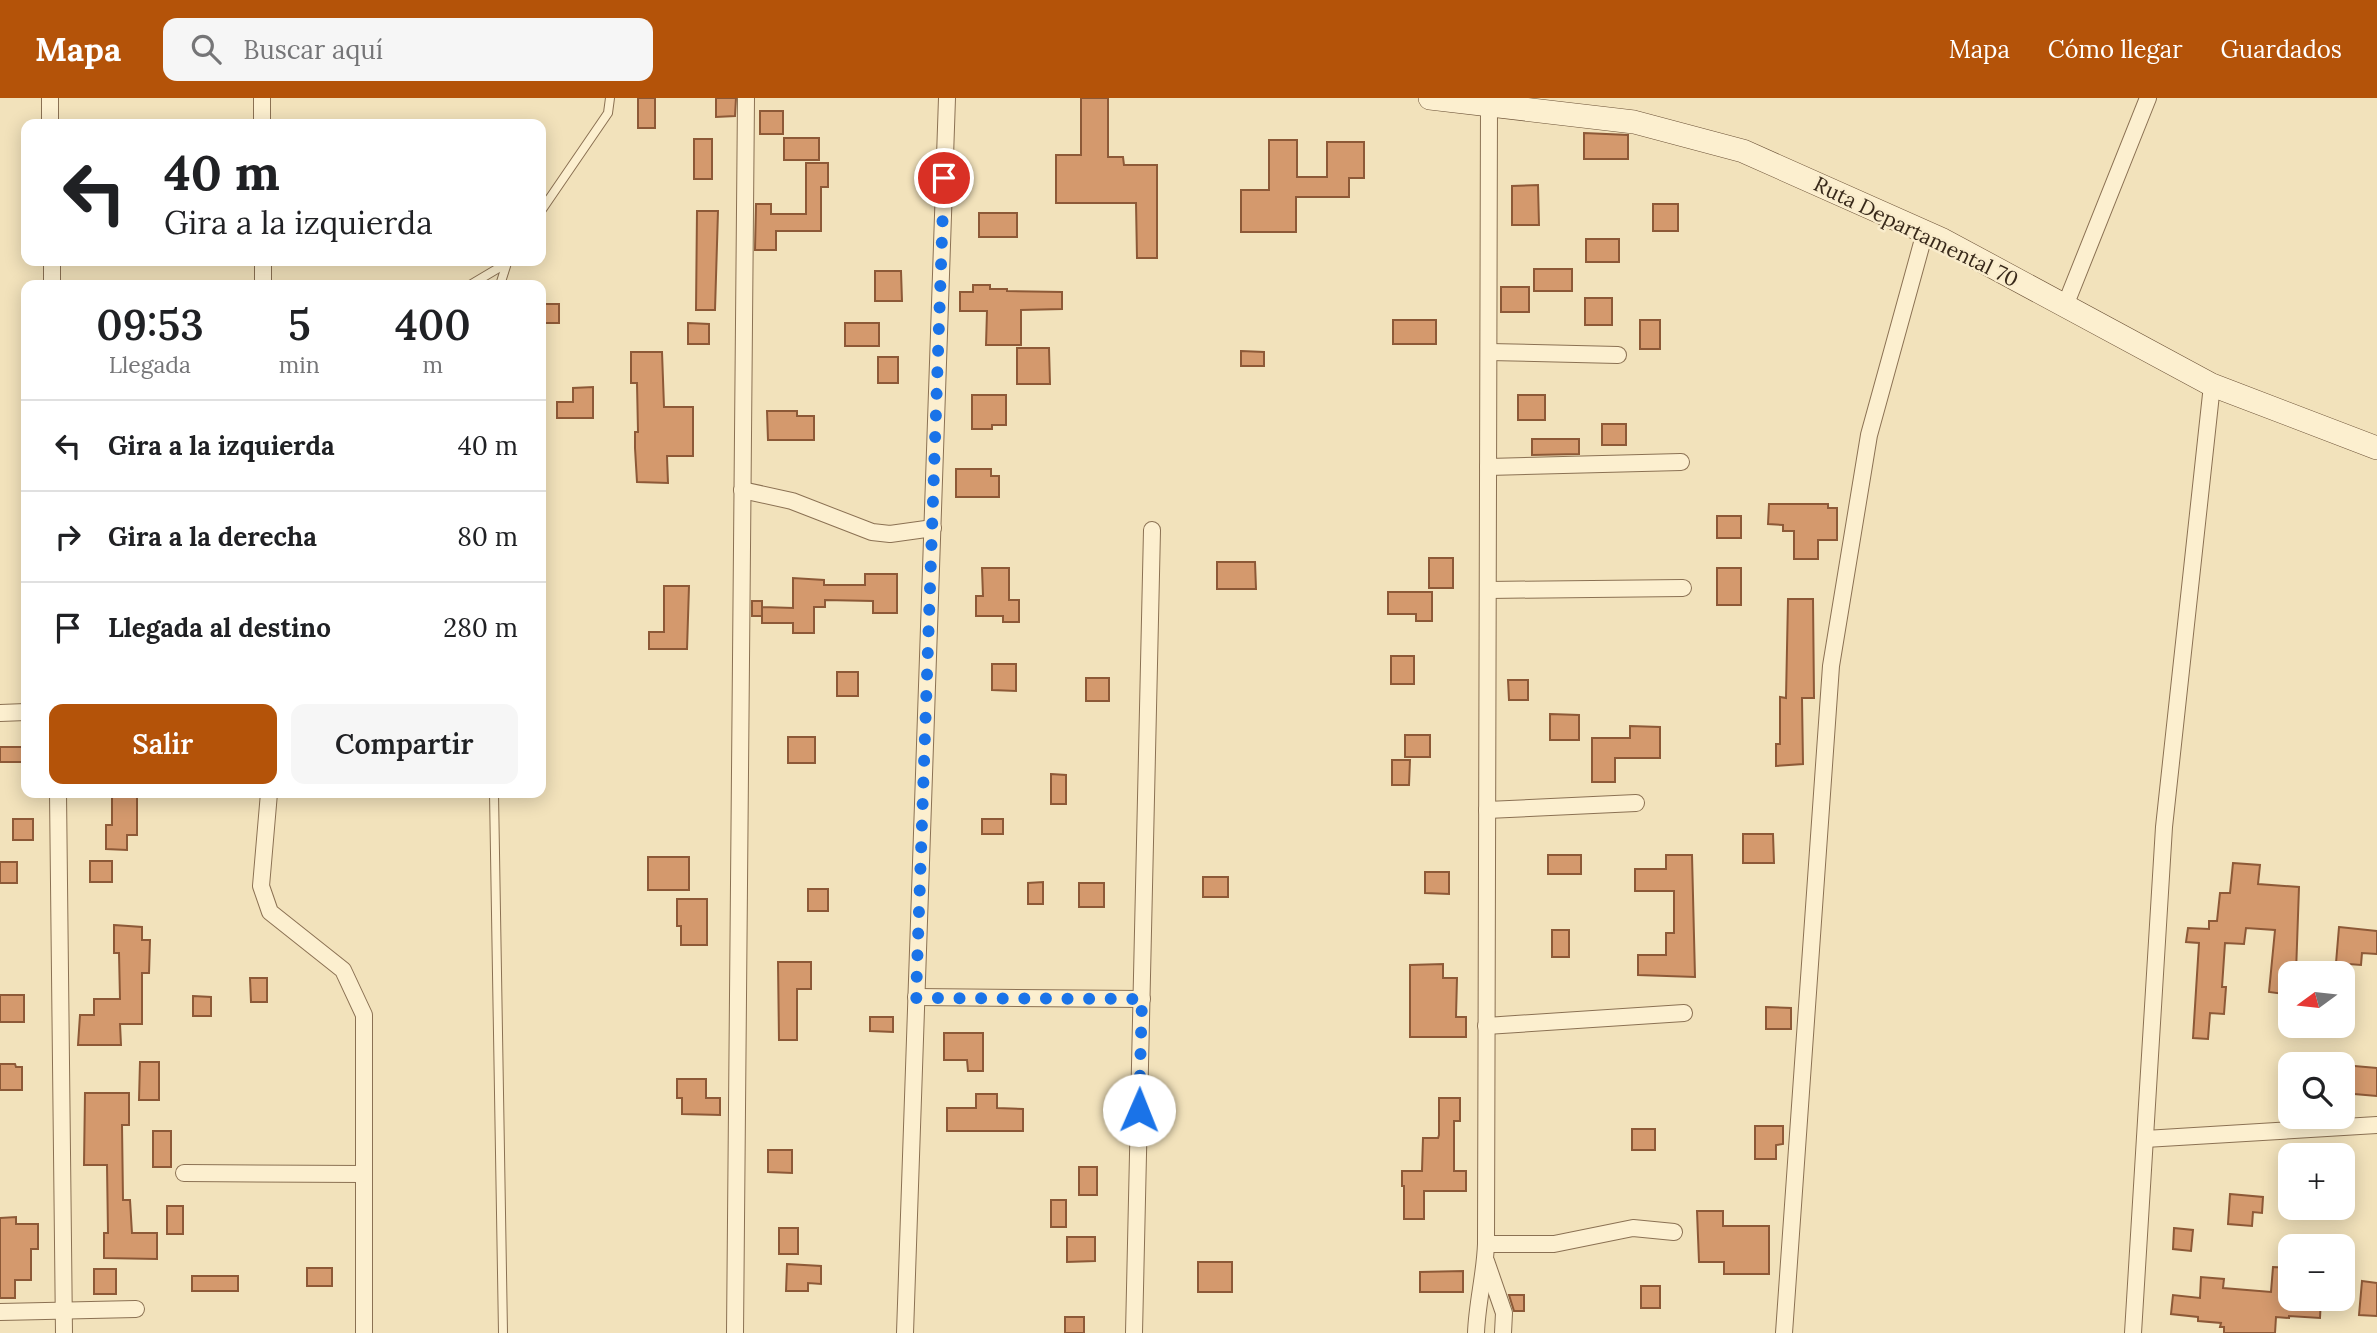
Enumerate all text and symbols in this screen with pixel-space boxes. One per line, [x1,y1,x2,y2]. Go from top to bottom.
search box [163,18,653,81]
text: Mapa [35,28,121,70]
icon: search [187,30,225,68]
text: Buscar aquí [243,33,383,66]
text: Mapa [1949,34,2010,65]
text: Cómo llegar [2048,34,2183,65]
text: Guardados [2221,34,2342,65]
text: 40 m [164,141,280,203]
icon: left [49,147,140,238]
pin [914,148,974,208]
icon: arrive [925,159,963,197]
street label: Ruta Departamental 70 [1809,170,2023,293]
text: Gira a la izquierda [164,202,433,243]
text: 09:53 [96,298,204,352]
text: 5 [288,298,311,352]
text: 400 [395,298,471,352]
text: Llegada [109,350,191,379]
text: min [279,350,320,379]
text: m [423,350,443,379]
icon: left [49,427,87,465]
text: Gira a la izquierda [108,429,335,462]
text: 40 m [458,429,518,462]
icon: right [49,518,87,556]
text: Gira a la derecha [108,520,317,553]
text: 80 m [457,520,518,553]
icon: arrive [49,609,87,647]
text: Llegada al destino [108,611,331,644]
text: 280 m [443,611,518,644]
button: Salir [49,704,277,784]
button: Compartir [291,704,518,784]
north arrow [2278,961,2356,1038]
map controls [2278,961,2355,1311]
button: search [2278,1052,2355,1129]
position arrow [1102,1073,1176,1147]
button: + [2278,1143,2355,1220]
button: − [2278,1234,2355,1311]

